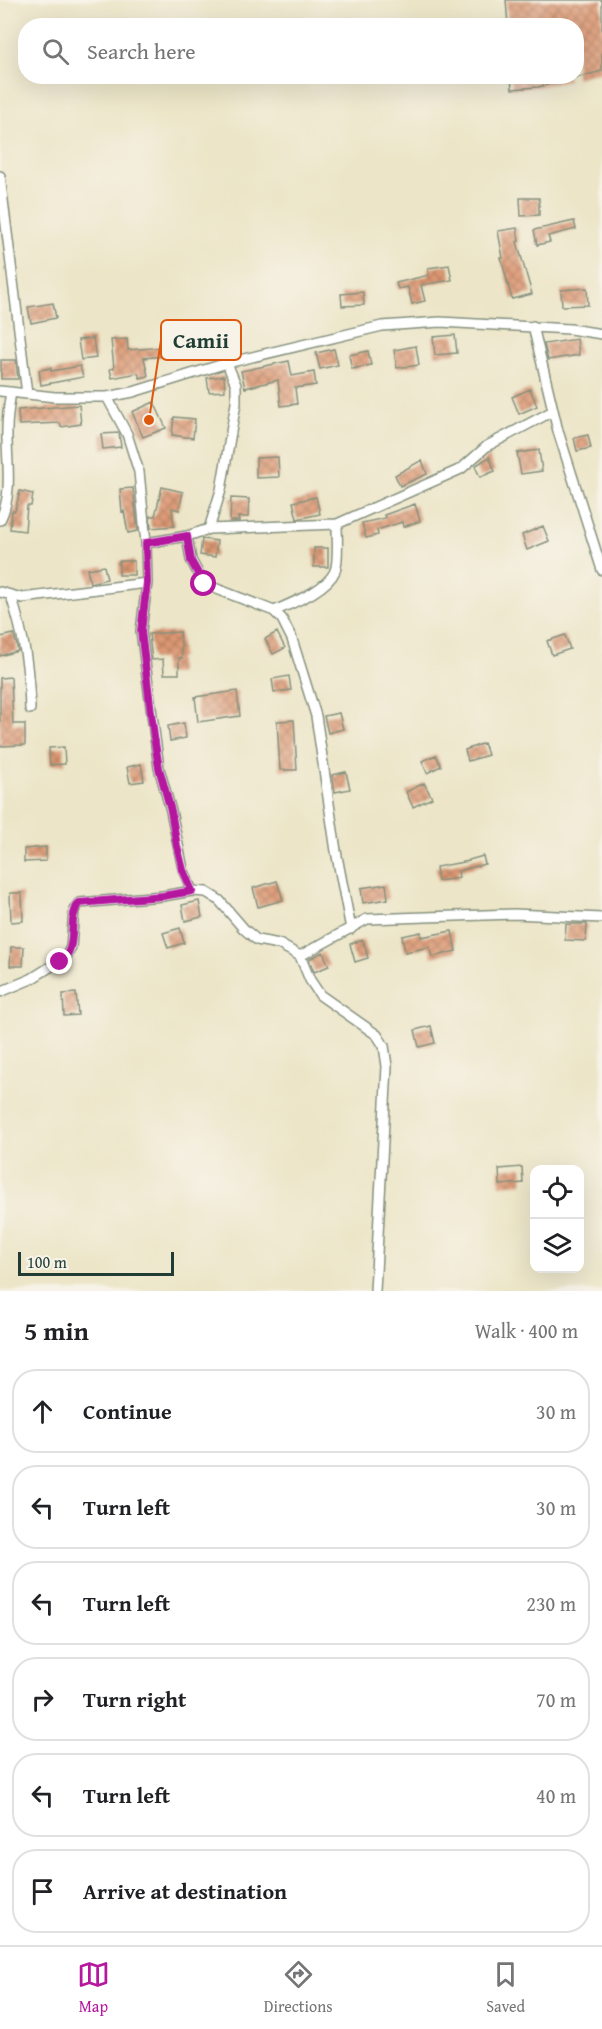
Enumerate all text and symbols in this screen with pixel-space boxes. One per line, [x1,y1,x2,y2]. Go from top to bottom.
search box [18,18,584,84]
icon: search [39,35,72,68]
text: Search here [87,35,196,67]
callout: Camii [161,320,241,360]
text: Camii [173,324,229,356]
route start [190,570,216,596]
route end [46,948,72,974]
map controls [530,1165,584,1273]
button: locate [530,1165,584,1219]
button: layers [530,1219,584,1273]
scale bar [18,1249,174,1276]
text: 100 m [27,1250,67,1274]
text: 5 min [24,1311,89,1350]
text: Walk · 400 m [475,1316,578,1345]
icon: ahead [26,1395,59,1428]
text: Continue [83,1395,172,1427]
text: 30 m [536,1397,576,1426]
icon: left [26,1491,59,1524]
text: Turn left [83,1491,170,1523]
text: 30 m [536,1493,576,1522]
icon: left [26,1587,59,1620]
text: Turn left [83,1587,170,1619]
text: 230 m [526,1589,576,1618]
icon: right [26,1683,59,1716]
text: Turn right [83,1683,186,1715]
text: 70 m [536,1685,576,1714]
icon: left [26,1779,59,1812]
text: Turn left [83,1779,170,1811]
text: 40 m [536,1781,576,1810]
icon: arrive [26,1875,59,1908]
text: Arrive at destination [83,1875,287,1907]
tab: Map [77,1958,110,2018]
tab: Directions [264,1958,333,2018]
tab: Saved [486,1958,525,2018]

